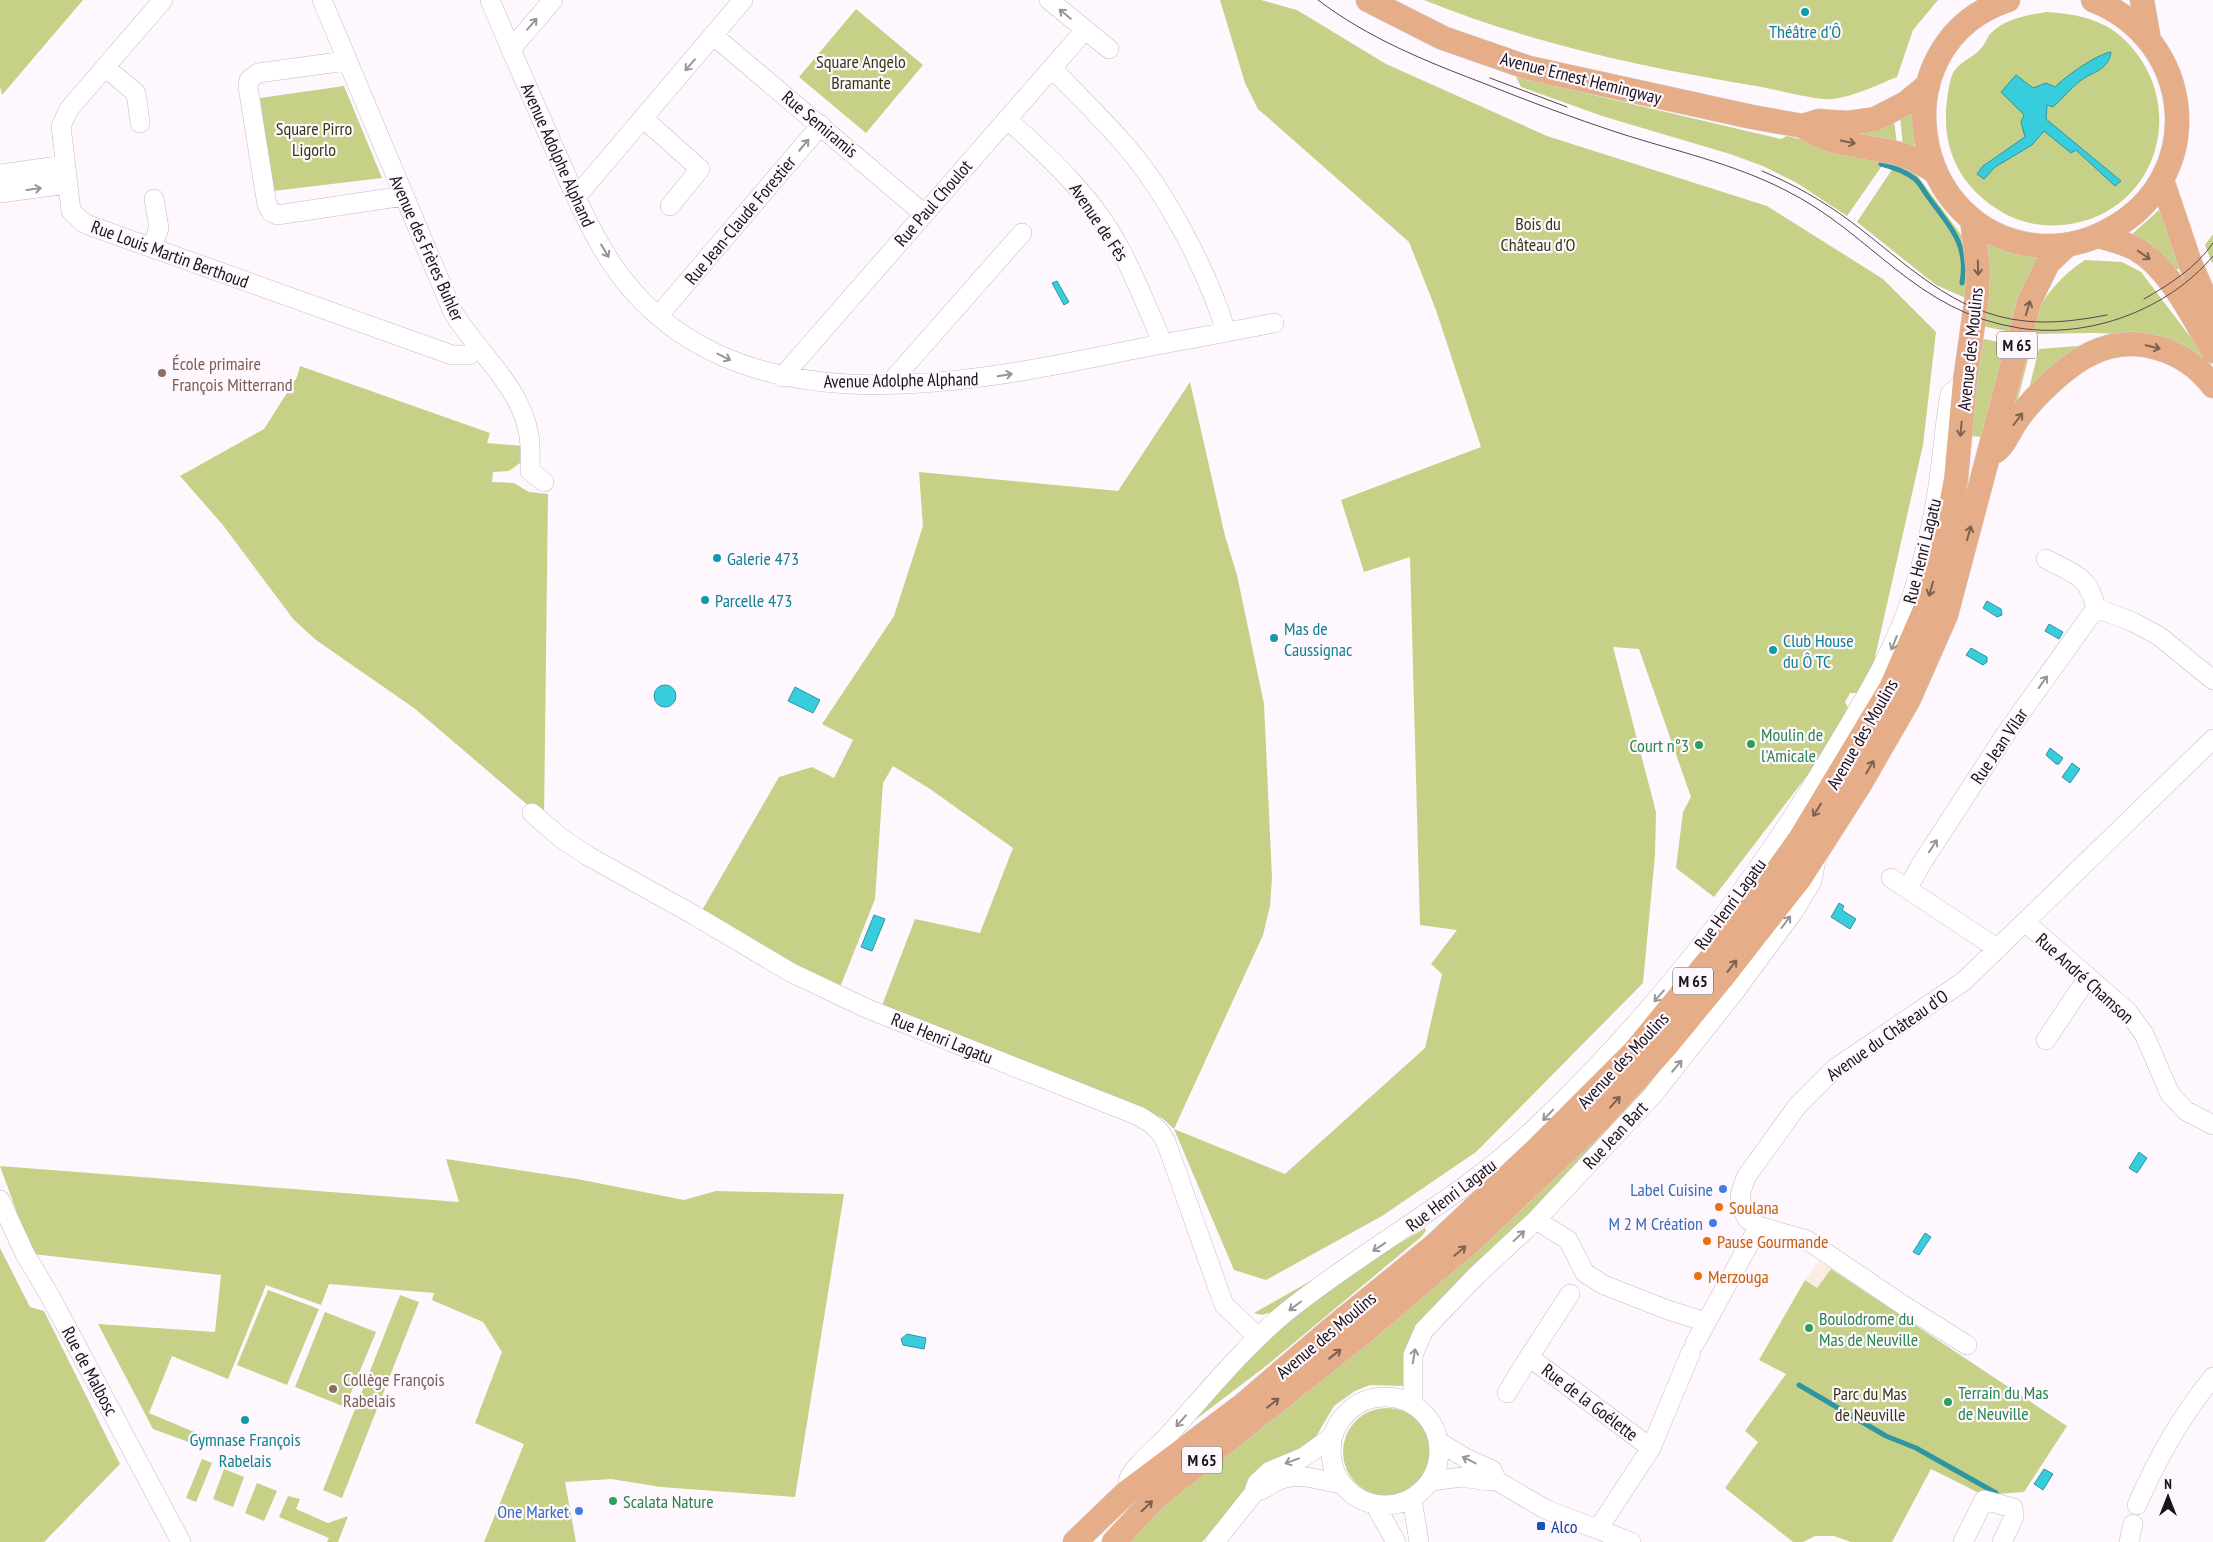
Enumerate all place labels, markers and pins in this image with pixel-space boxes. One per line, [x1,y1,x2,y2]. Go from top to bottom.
marker: Théâtre d'Ô [1799,6,1811,18]
place label: Théâtre d'Ô [1769,20,1841,43]
place label: École primaire François Mitterrand [172,352,292,396]
marker: École primaire François Mitterrand [156,367,168,379]
place label: Galerie 473 [727,547,799,570]
marker: Galerie 473 [711,552,723,564]
place label: Parcelle 473 [715,589,792,612]
marker: Parcelle 473 [699,594,711,606]
place label: Mas de Caussignac [1284,617,1353,661]
place label: Club House du Ô TC [1783,629,1854,673]
marker: Mas de Caussignac [1268,632,1280,644]
marker: Club House du Ô TC [1767,644,1779,656]
place label: Moulin de l'Amicale [1761,723,1823,767]
place label: Court n°3 [1629,734,1689,757]
marker: Moulin de l'Amicale [1745,738,1757,750]
marker: Court n°3 [1693,739,1705,751]
place label: Label Cuisine [1630,1178,1713,1201]
marker: Label Cuisine [1717,1183,1729,1195]
place label: Soulana [1729,1196,1779,1219]
marker: Soulana [1713,1201,1725,1213]
place label: M 2 M Création [1608,1212,1703,1235]
marker: M 2 M Création [1707,1217,1719,1229]
place label: Pause Gourmande [1717,1230,1828,1253]
marker: Pause Gourmande [1701,1235,1713,1247]
place label: Merzouga [1708,1265,1769,1288]
marker: Merzouga [1692,1270,1704,1282]
place label: Boulodrome du Mas de Neuville [1819,1307,1918,1351]
marker: Boulodrome du Mas de Neuville [1803,1322,1815,1334]
place label: Collège François Rabelais [343,1368,445,1412]
place label: Terrain du Mas de Neuville [1958,1381,2049,1425]
marker: Collège François Rabelais [327,1383,339,1395]
marker: Terrain du Mas de Neuville [1942,1396,1954,1408]
marker: Gymnase François Rabelais [239,1414,251,1426]
place label: Gymnase François Rabelais [189,1428,301,1472]
place label: Scalata Nature [623,1490,714,1513]
marker: Scalata Nature [607,1495,619,1507]
place label: One Market [497,1500,569,1523]
marker: One Market [573,1505,585,1517]
place label: Alco [1551,1515,1578,1538]
marker: Alco [1535,1520,1547,1532]

